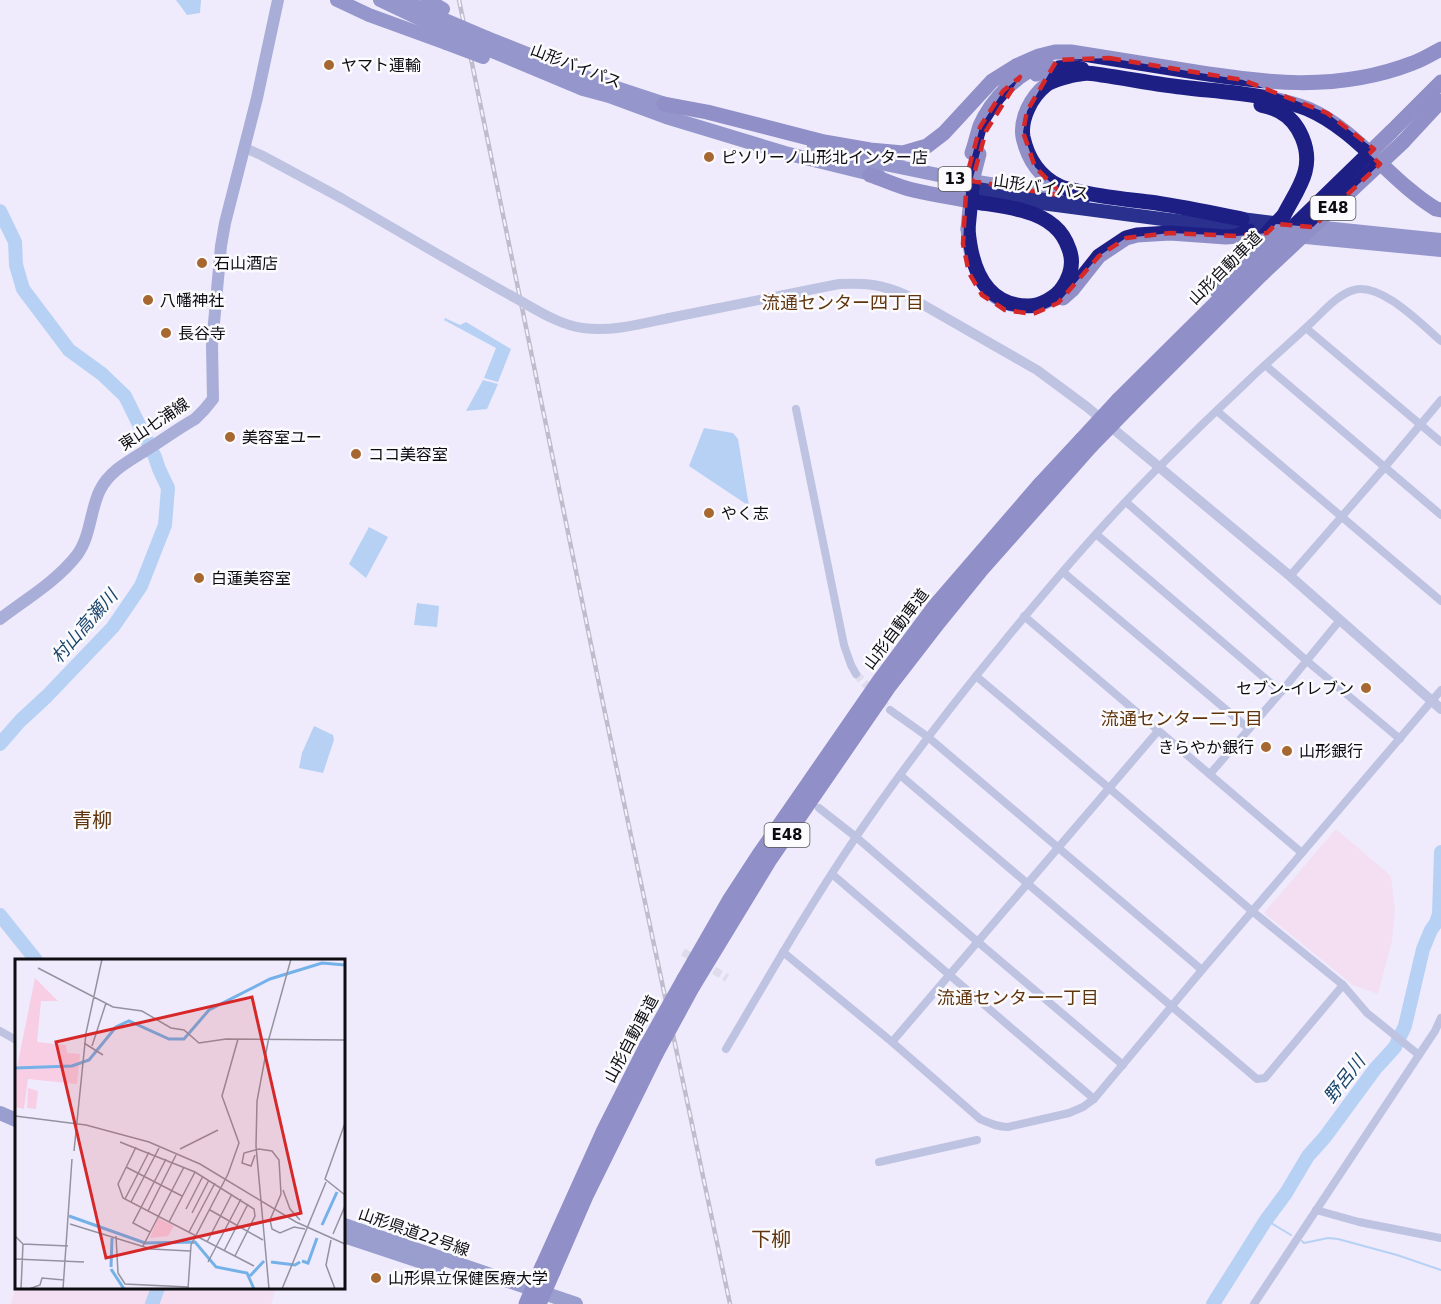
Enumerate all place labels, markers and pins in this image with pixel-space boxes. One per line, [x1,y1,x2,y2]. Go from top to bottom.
place label: ヤマト運輸 [341,56,421,75]
marker: ヤマト運輸 [322,58,336,72]
place label: ピソリーノ山形北インター店 [721,148,928,167]
marker: ピソリーノ山形北インター店 [702,150,716,164]
place label: 石山酒店 [214,254,278,273]
marker: 石山酒店 [195,256,209,270]
place label: 八幡神社 [160,291,224,310]
marker: 八幡神社 [141,293,155,307]
place label: 長谷寺 [178,324,226,343]
marker: 長谷寺 [159,326,173,340]
place label: 美容室ユー [242,428,322,447]
marker: 美容室ユー [223,430,237,444]
place label: ココ美容室 [368,445,448,464]
marker: ココ美容室 [349,447,363,461]
place label: やく志 [721,504,769,523]
marker: やく志 [702,506,716,520]
place label: 白蓮美容室 [211,569,291,588]
marker: 白蓮美容室 [192,571,206,585]
place label: セブン-イレブン [1236,679,1354,698]
marker: セブン-イレブン [1359,681,1373,695]
place label: きらやか銀行 [1158,738,1254,757]
marker: きらやか銀行 [1259,740,1273,754]
place label: 山形銀行 [1299,742,1363,761]
marker: 山形銀行 [1280,744,1294,758]
place label: 山形県立保健医療大学 [388,1269,548,1288]
marker: 山形県立保健医療大学 [369,1271,383,1285]

